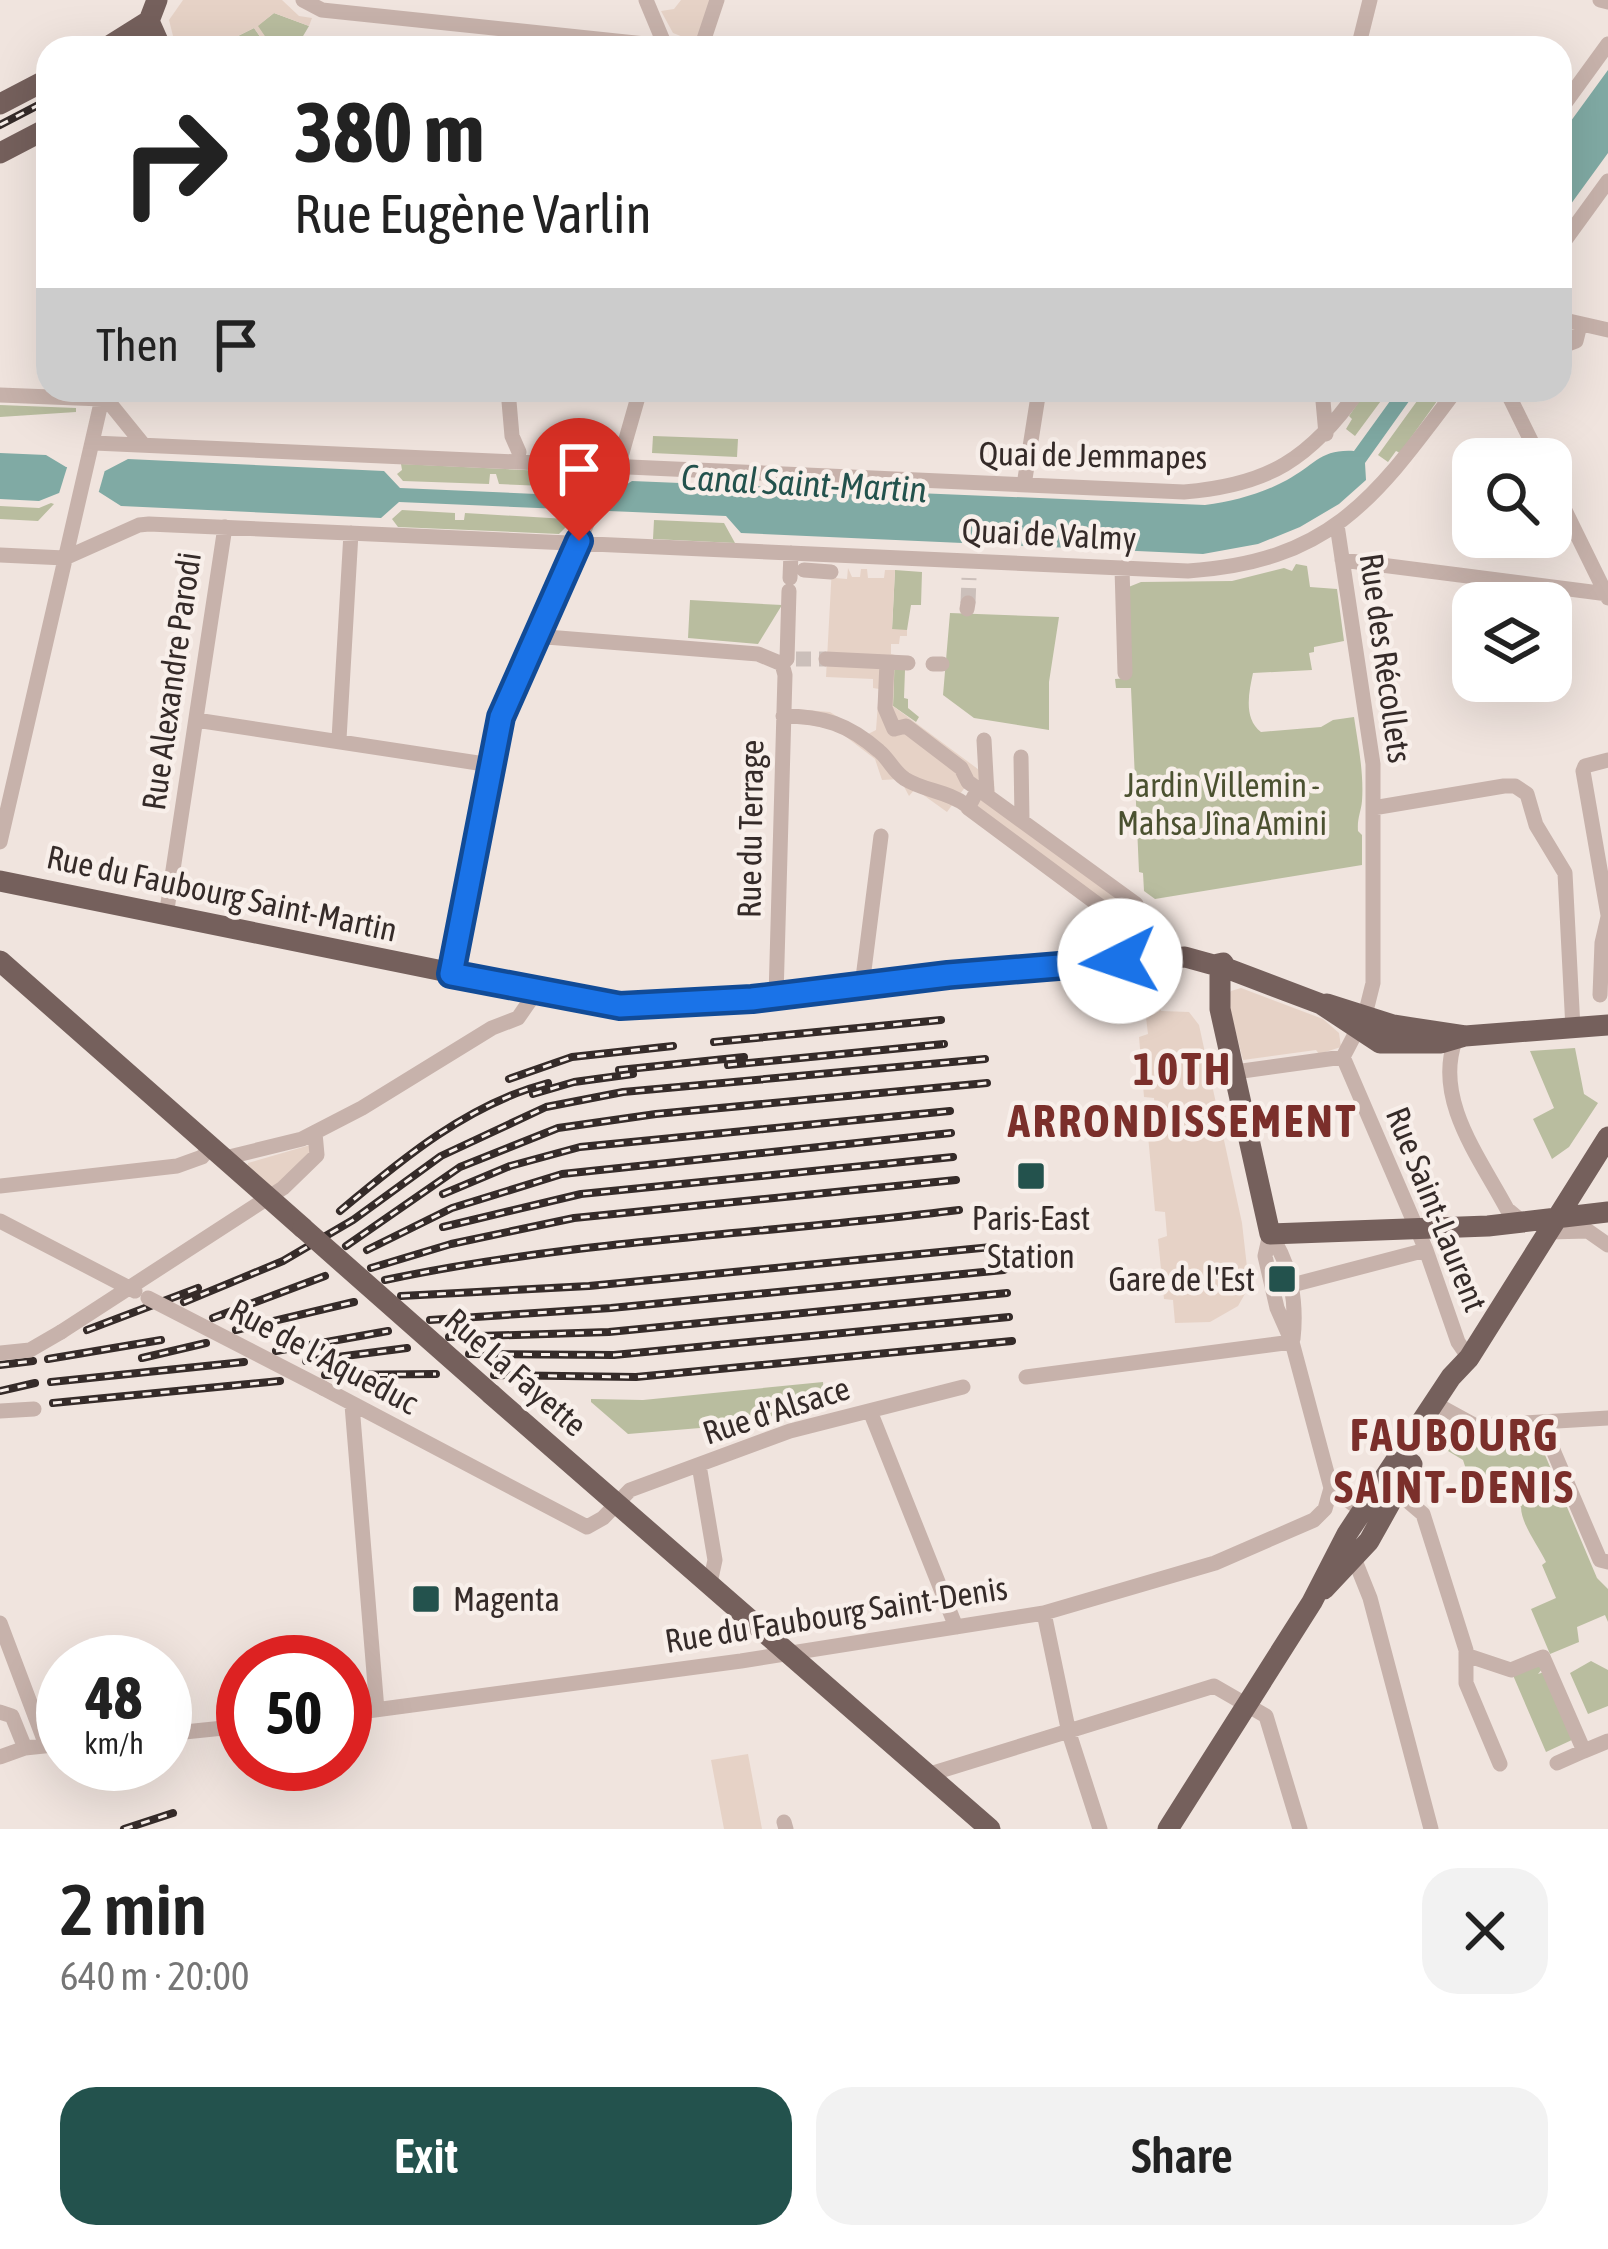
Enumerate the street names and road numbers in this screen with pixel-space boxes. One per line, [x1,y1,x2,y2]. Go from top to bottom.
street label: Quai de Jemmapes [978,434,1208,476]
street label: Quai de Valmy [961,510,1137,558]
street label: Rue Alexandre Parodi [134,550,208,812]
street label: Rue des Récollets [1352,551,1420,765]
street label: Rue du Terrage [729,740,771,918]
street label: Rue du Faubourg Saint-Martin [43,837,401,949]
street label: Rue Saint-Laurent [1379,1101,1495,1317]
street label: Rue de l'Aqueduc [223,1290,425,1422]
street label: Rue La Fayette [438,1300,594,1444]
street label: Rue d'Alsace [698,1368,854,1452]
street label: Rue du Faubourg Saint-Denis [662,1568,1010,1660]

